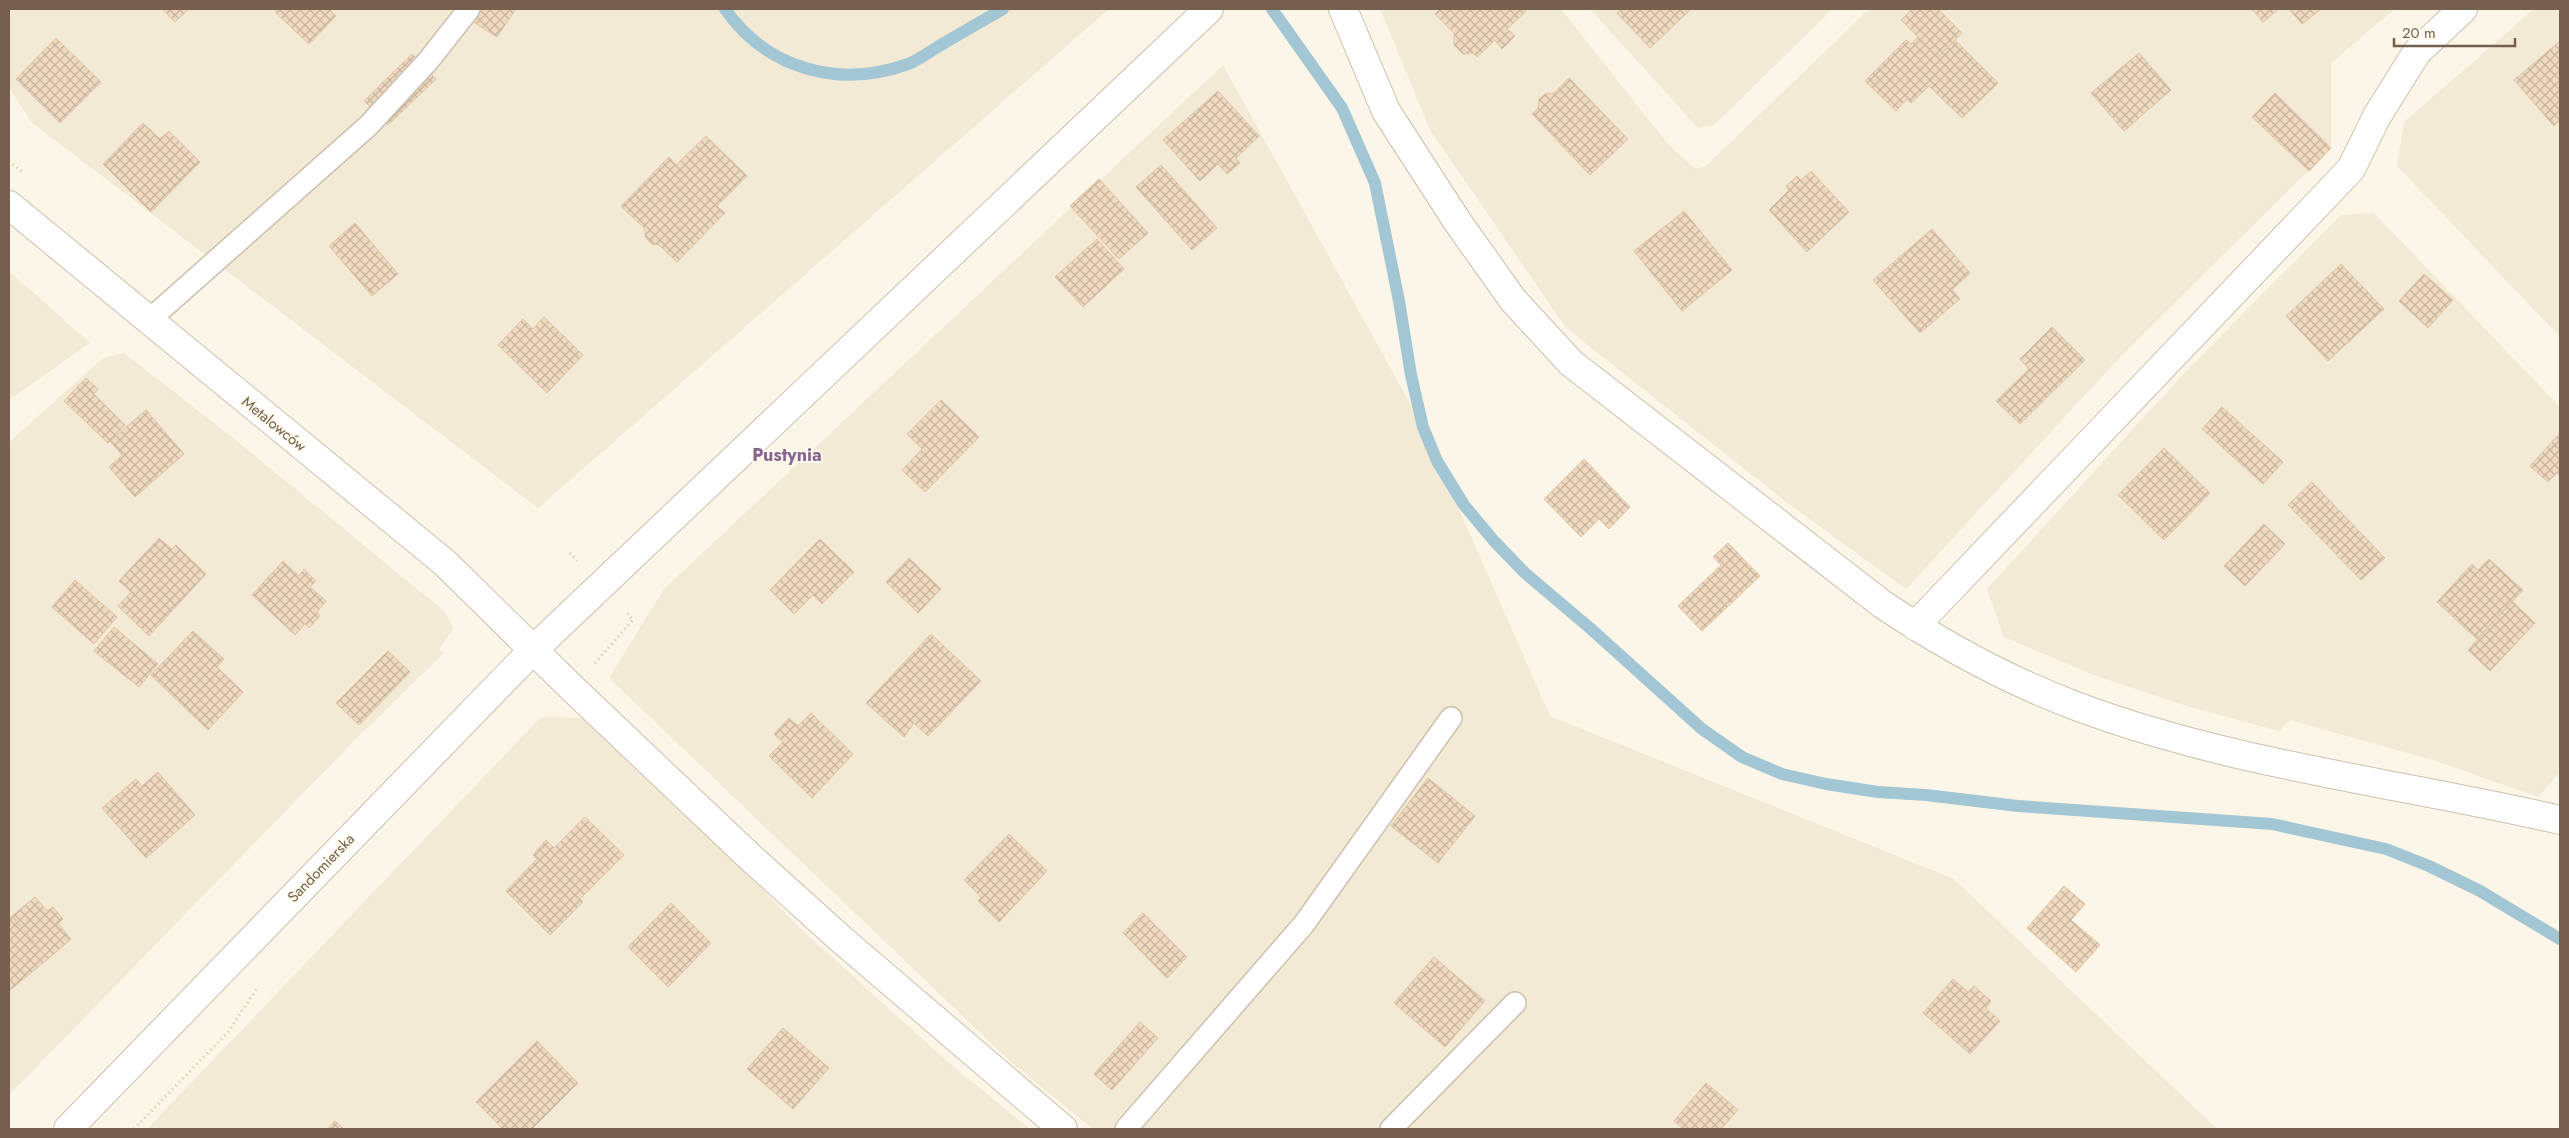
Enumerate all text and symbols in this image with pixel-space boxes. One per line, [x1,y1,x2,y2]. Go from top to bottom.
scale bar [2394,15,2515,47]
text: 20 m [2402,22,2436,44]
street label: Metalowców [237,391,312,457]
district label: Pustynia [752,442,822,468]
street label: Sandomierska [282,829,360,907]

